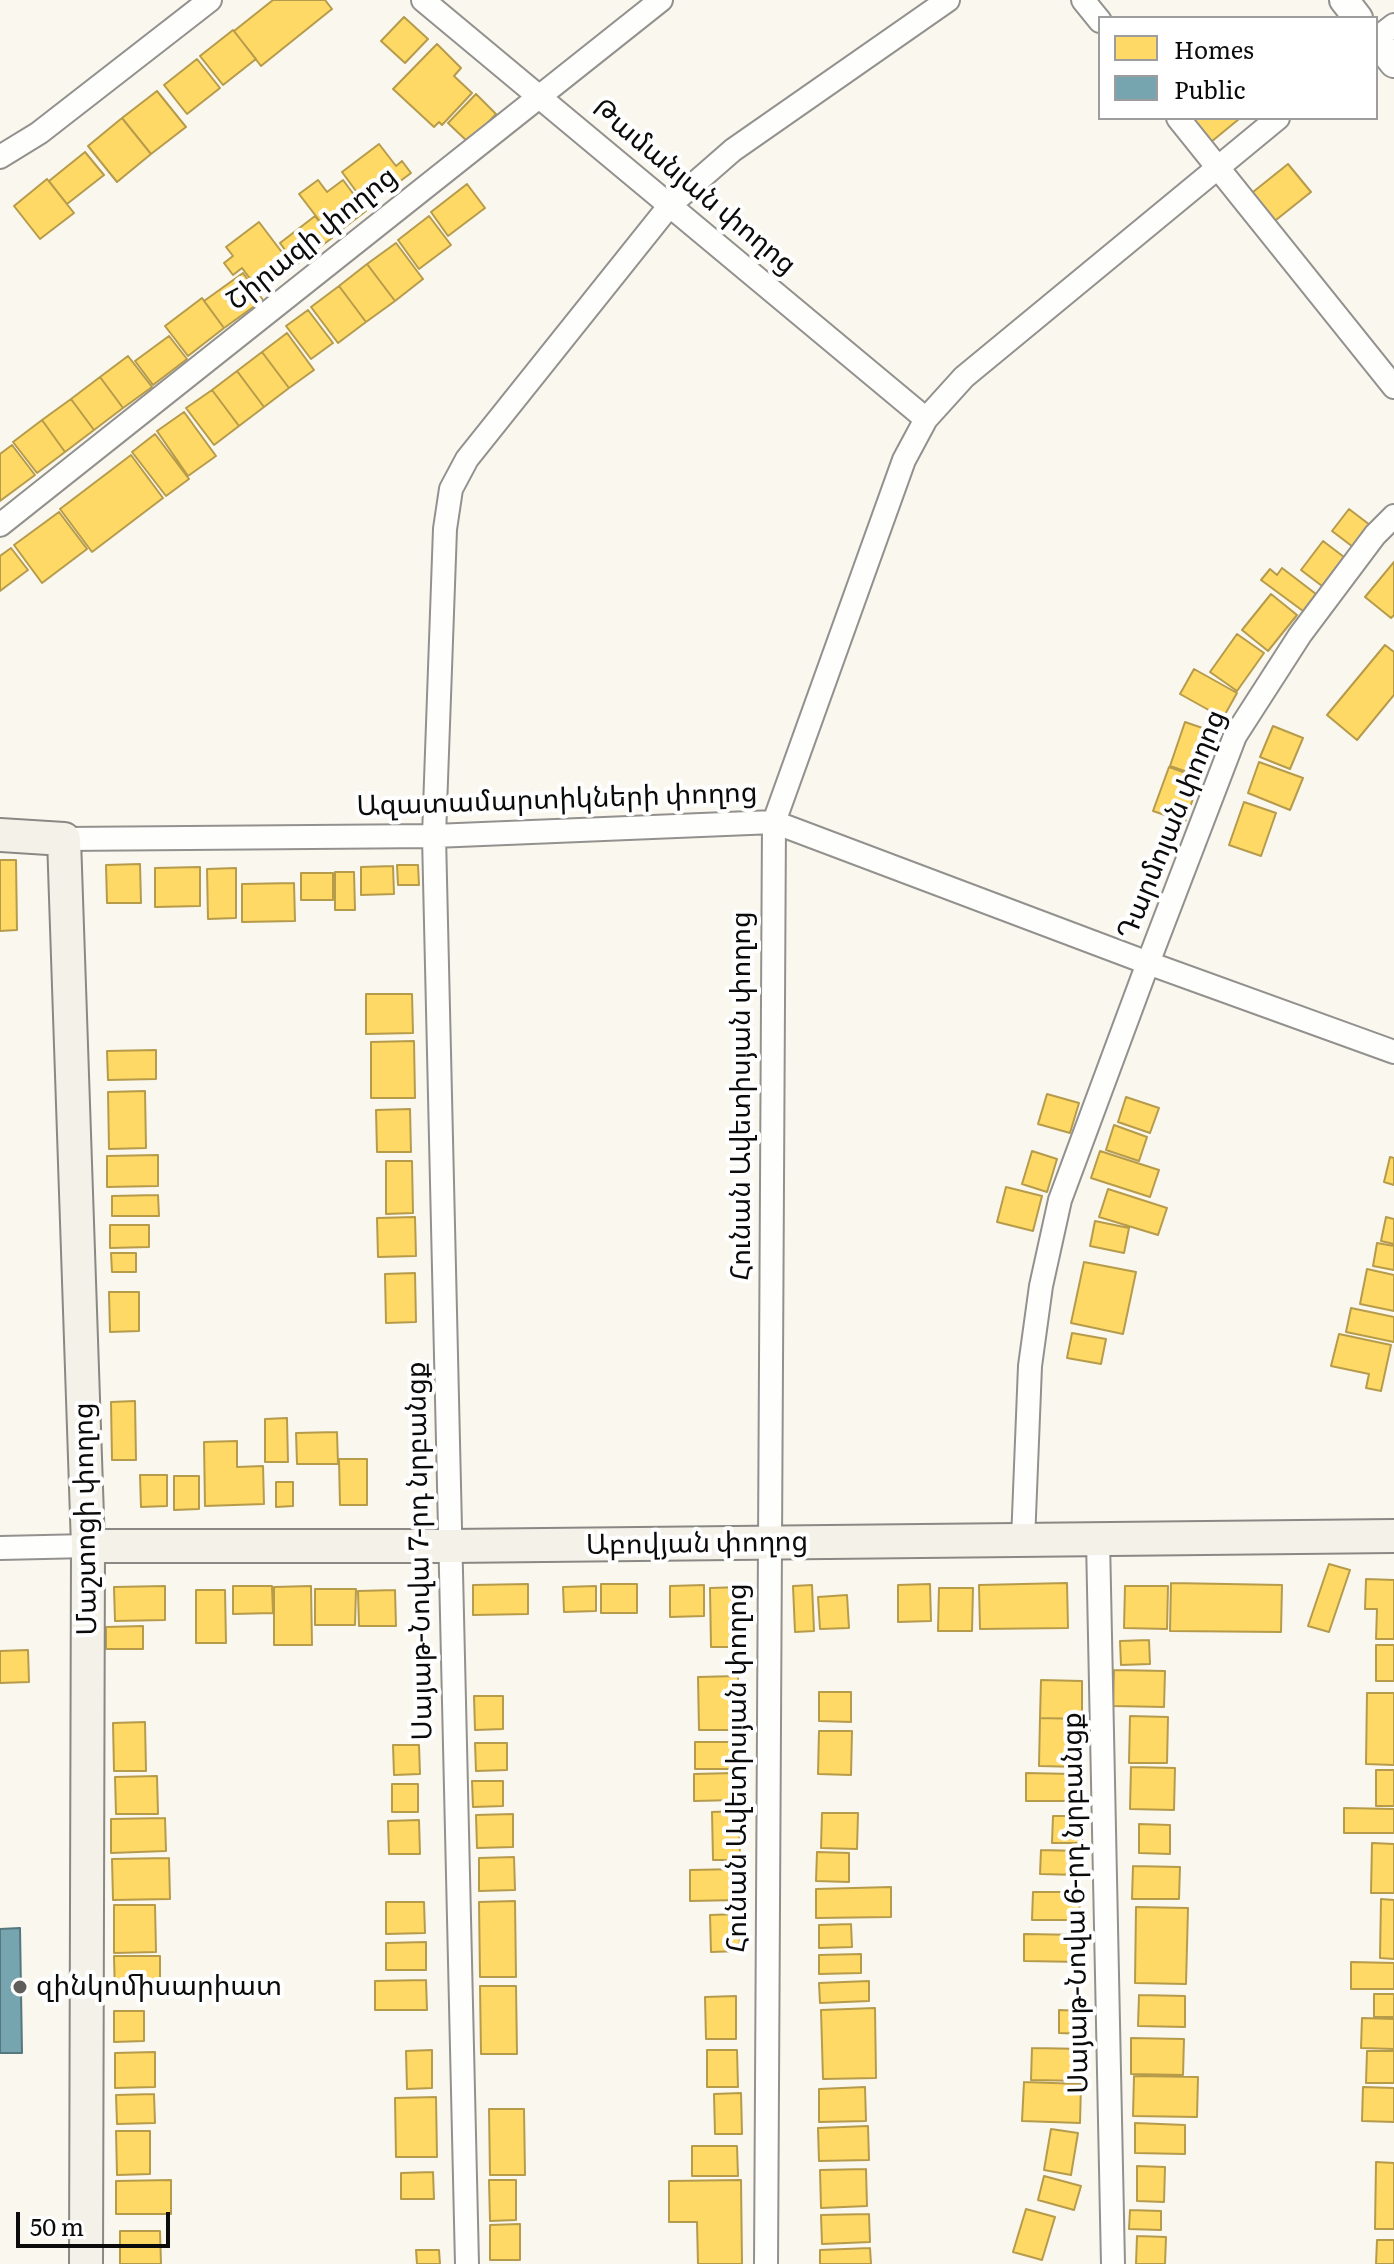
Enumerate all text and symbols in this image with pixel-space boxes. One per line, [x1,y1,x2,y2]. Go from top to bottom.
legend [1098,16,1378,120]
text: Homes [1174,31,1254,66]
text: Public [1174,71,1245,106]
street label: Թամանյան փողոց [585,92,803,282]
street label: Շիրազի փողոց [220,160,404,318]
street label: Դարմոյան փողոց [1110,705,1234,945]
street label: Ազատամարտիկների փողոց [356,776,758,824]
street label: Հունան Ավետիսյան փողոց [725,911,759,1281]
street label: Սայաթ-Նովա 7-րդ նրբանցք [400,1361,440,1741]
street label: Մաշտոցի փողոց [67,1402,105,1636]
street label: Աբովյան փողոց [586,1525,808,1563]
street label: Հունան Ավետիսյան փողոց [721,1583,755,1953]
street label: Սայաթ-Նովա 6-րդ նրբանցք [1056,1712,1096,2094]
place label: զինկոմիսարիատ [36,1970,282,2004]
marker: զինկոմիսարիատ [11,1978,29,1996]
scale bar [20,2196,174,2246]
text: 50 m [30,2208,84,2243]

